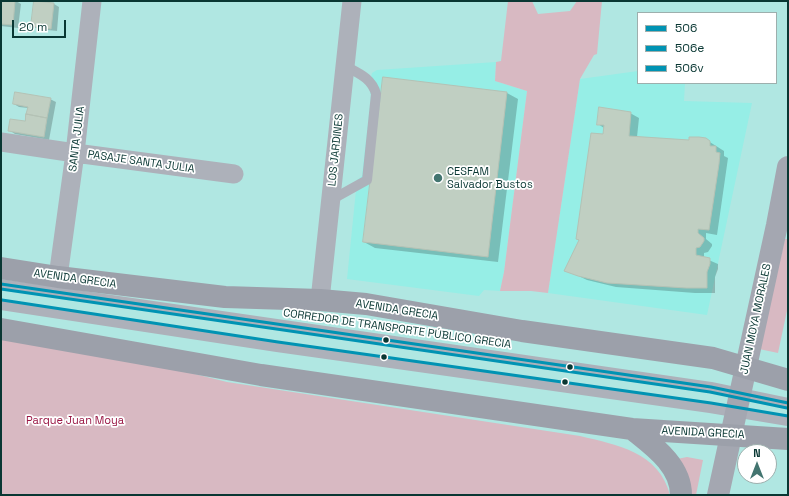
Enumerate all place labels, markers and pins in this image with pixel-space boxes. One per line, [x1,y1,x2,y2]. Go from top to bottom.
place label: CESFAM Salvador Bustos [447,165,533,191]
marker: CESFAM Salvador Bustos [432,172,444,184]
unlabelled marker [381,335,391,345]
unlabelled marker [379,352,389,362]
unlabelled marker [565,362,575,372]
unlabelled marker [560,377,570,387]

